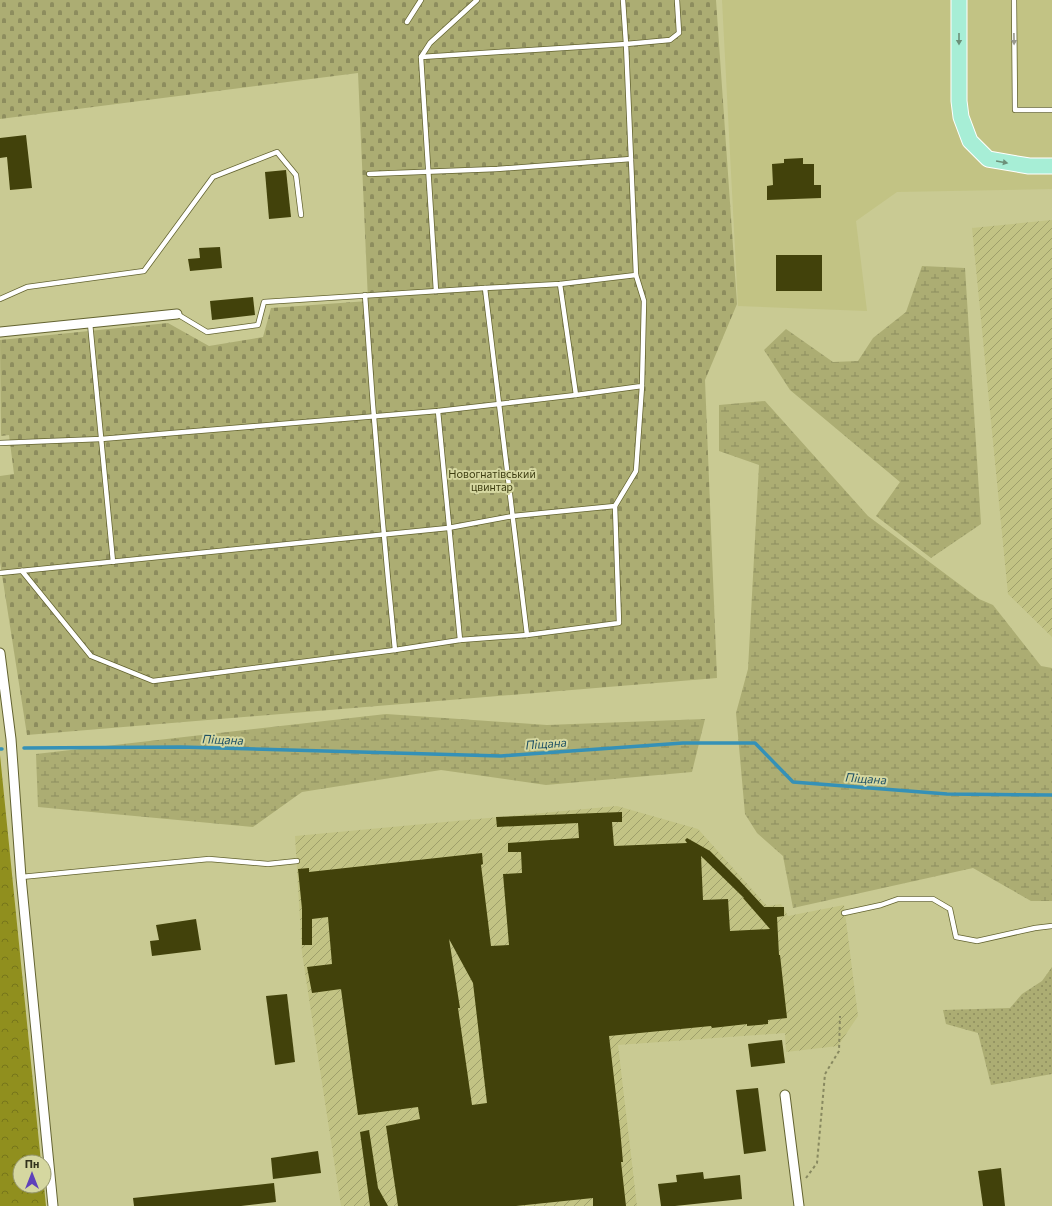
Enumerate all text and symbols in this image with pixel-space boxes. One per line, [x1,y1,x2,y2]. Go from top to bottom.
one-way arrow [956,33,962,46]
one-way arrow [1011,33,1017,46]
one-way arrow [996,159,1009,165]
park label: Новогнатівський цвинтар [448,467,536,493]
water label: Піщана [202,731,244,747]
water label: Піщана [525,735,567,751]
water label: Піщана [845,770,887,786]
north arrow [12,1154,52,1194]
text: Пн [25,1157,39,1170]

